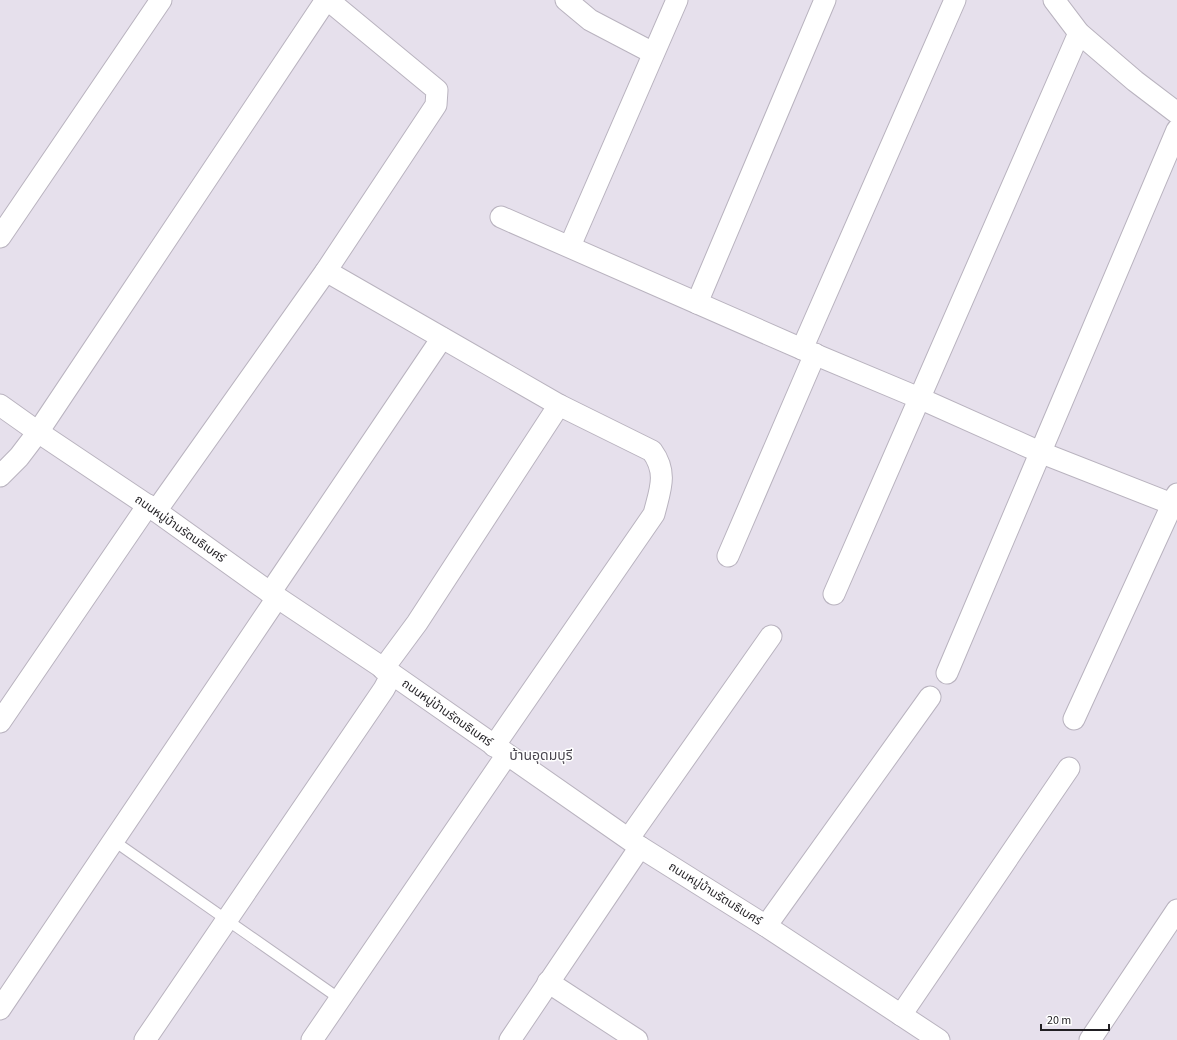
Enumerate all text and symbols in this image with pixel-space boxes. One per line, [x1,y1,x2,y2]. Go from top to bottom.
street label: ถนนหมู่บ้านรัตนธิเบศร์ [131,491,229,567]
street label: ถนนหมู่บ้านรัตนธิเบศร์ [398,675,496,751]
district label: บ้านอุดมบุรี [509,746,573,766]
street label: ถนนหมู่บ้านรัตนธิเบศร์ [665,858,765,930]
scale bar [1041,1006,1109,1032]
text: 20 m [1047,1012,1071,1029]

